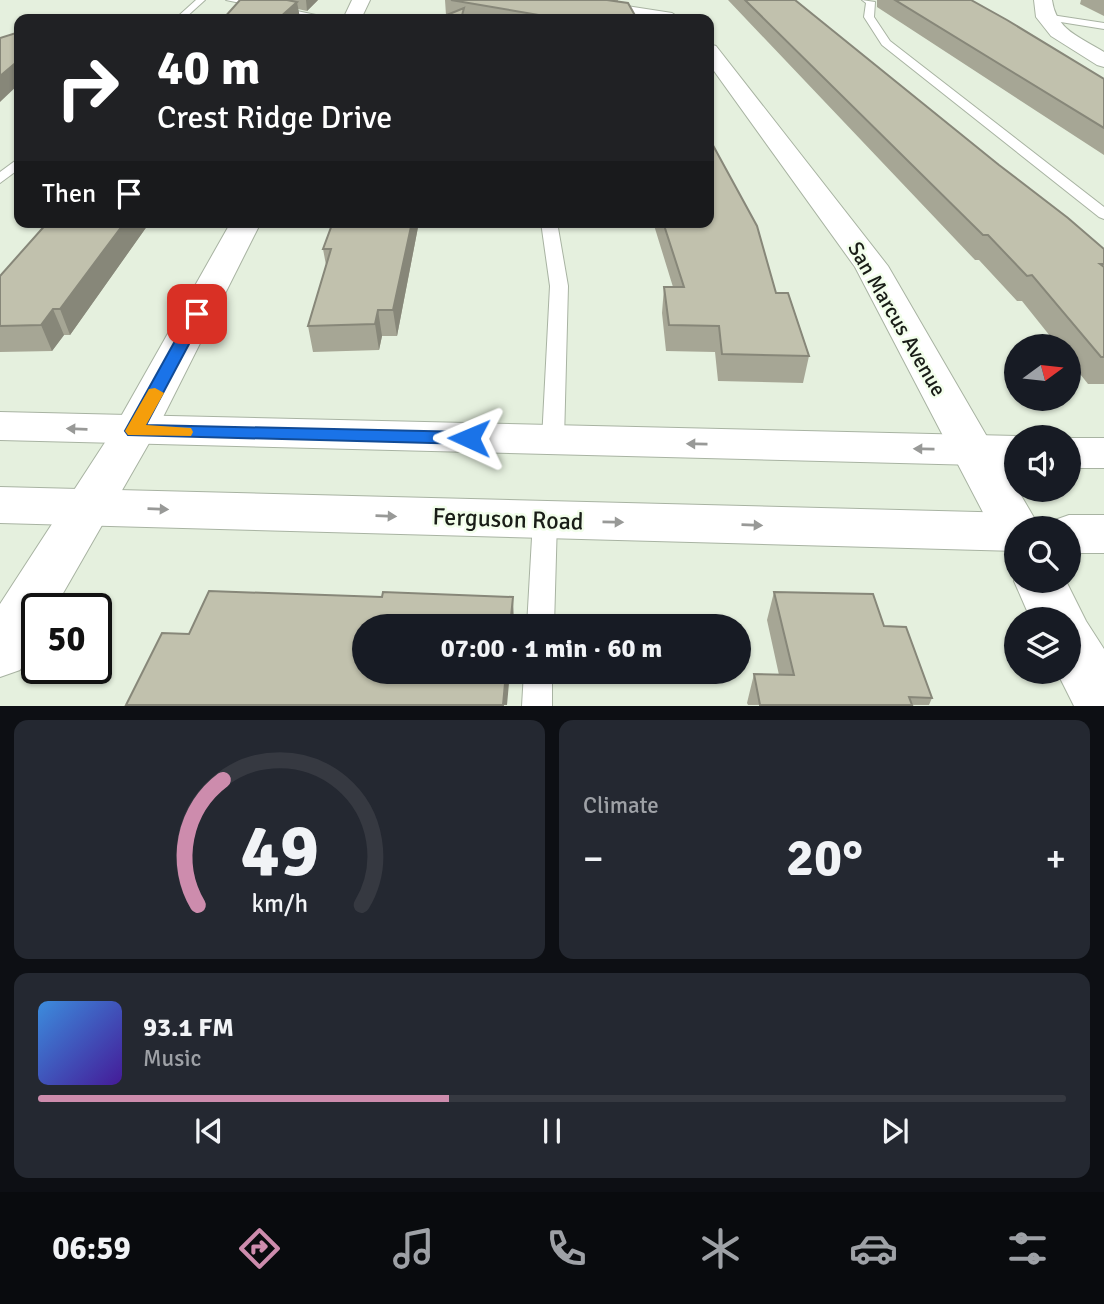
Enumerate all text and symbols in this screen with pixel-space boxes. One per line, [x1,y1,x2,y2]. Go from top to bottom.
text: 40 m [157,38,260,98]
icon: right [42,42,133,133]
text: Crest Ridge Drive [157,98,392,137]
icon: arrive [110,175,148,213]
text: Then [42,178,96,210]
street label: San Marcus Avenue [842,237,952,401]
pin [167,284,227,344]
icon: arrive [178,295,216,333]
north arrow [1004,334,1082,411]
map controls [1004,334,1081,684]
position arrow [432,401,506,475]
one-way arrow [66,423,88,434]
button: sound [1004,425,1081,502]
one-way arrow [685,438,707,449]
one-way arrow [913,444,935,455]
street label: Ferguson Road [432,501,584,537]
one-way arrow [148,504,170,515]
one-way arrow [375,510,397,521]
one-way arrow [602,516,624,527]
button: search [1004,516,1081,593]
one-way arrow [742,519,764,531]
speed limit sign: 50 [21,593,112,684]
button: layers [1004,607,1081,684]
text: 07:00 · 1 min · 60 m [441,633,662,665]
text: Climate [583,791,659,820]
text: 49 [240,808,319,897]
text: 20° [786,826,863,890]
text: − [583,835,604,882]
text: + [1045,835,1066,882]
text: km/h [251,888,308,919]
text: 93.1 FM [143,1012,234,1044]
text: Music [143,1044,201,1073]
icon: previous [190,1112,228,1150]
icon: pause [533,1112,571,1150]
icon: next [876,1112,914,1150]
icon: directions [235,1224,284,1273]
icon: music [389,1224,438,1273]
icon: phone [542,1224,591,1273]
icon: climate [696,1224,745,1273]
icon: car [849,1224,898,1273]
icon: filters [1003,1224,1052,1273]
text: 06:59 [52,1229,131,1268]

